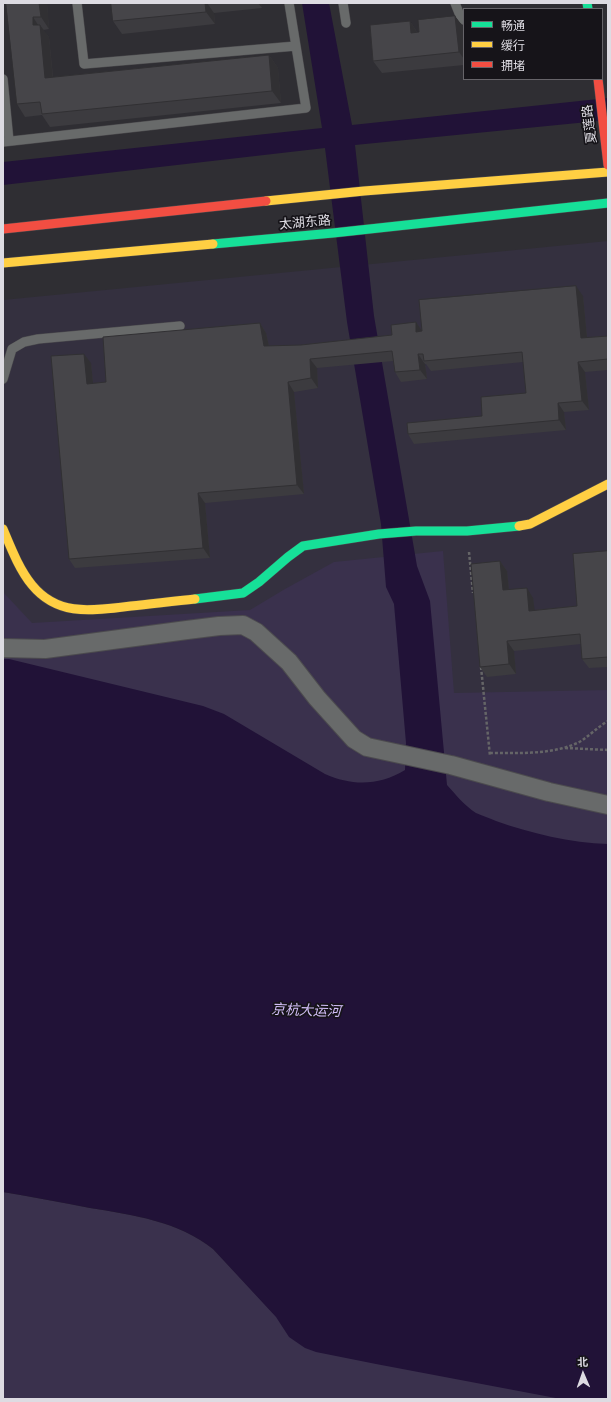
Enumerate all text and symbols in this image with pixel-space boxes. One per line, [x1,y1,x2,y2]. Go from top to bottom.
legend [463,8,603,80]
text: 畅通 [501,19,525,33]
text: 缓行 [501,39,525,53]
text: 拥堵 [501,59,525,73]
street label: 夏莲路 [580,104,600,144]
street label: 太湖东路 [278,213,332,233]
water label: 京杭大运河 [271,1001,341,1021]
north arrow [563,1354,603,1394]
text: 北 [577,1356,588,1368]

